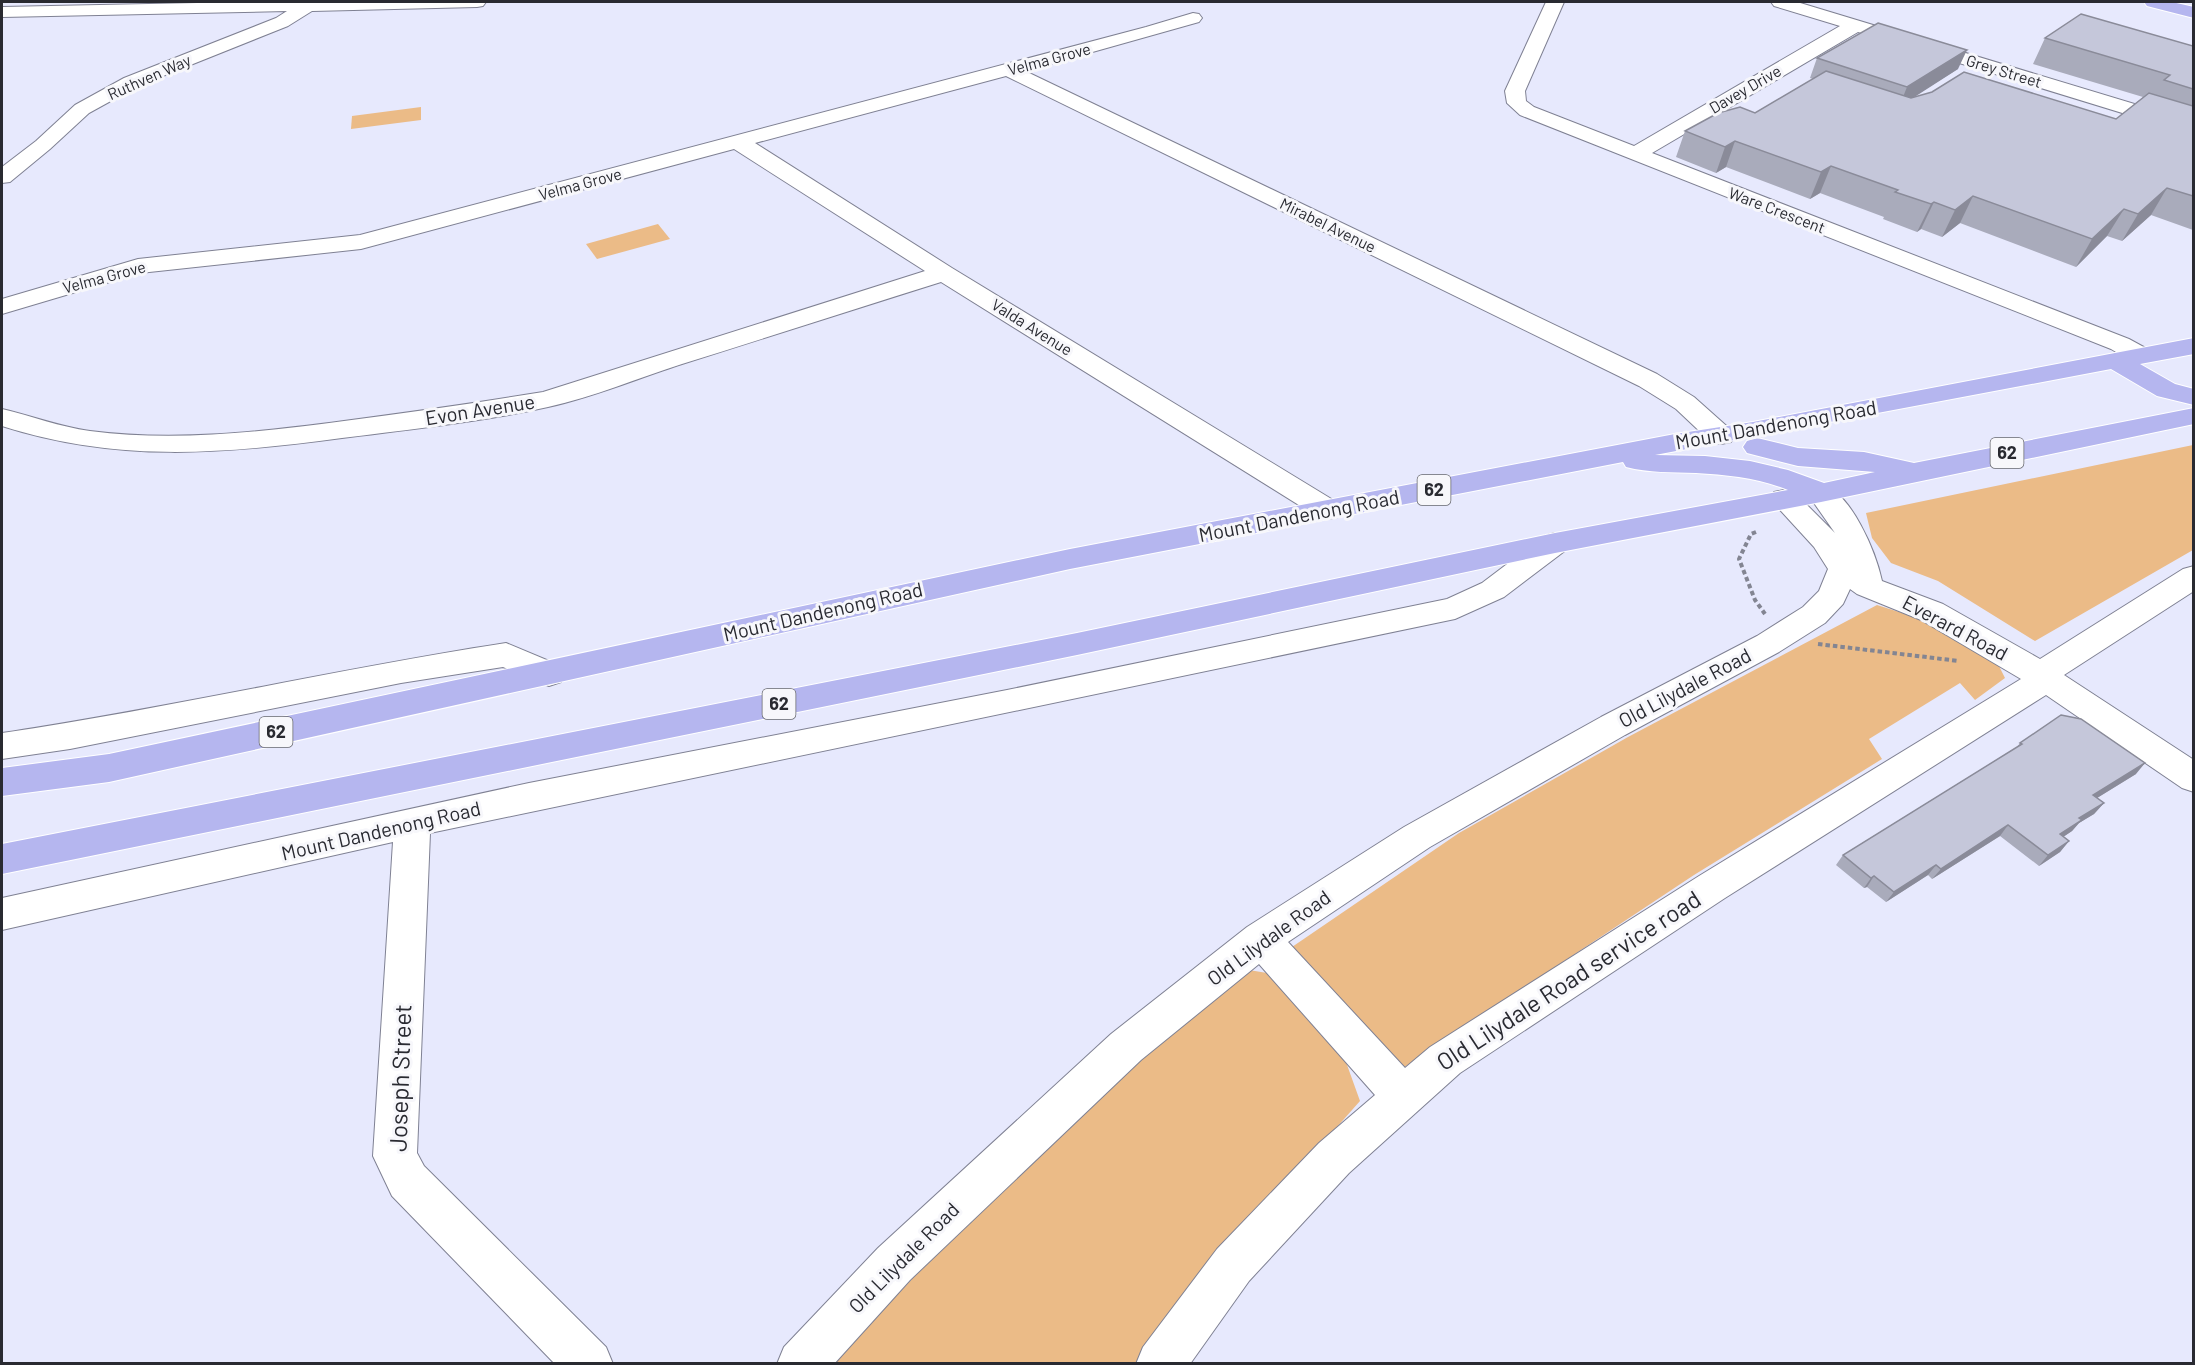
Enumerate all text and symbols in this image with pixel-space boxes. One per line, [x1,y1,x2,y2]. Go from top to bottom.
street label: Velma Grove [1005,38,1093,79]
street label: Ruthven Way [104,49,194,103]
street label: Grey Street [1964,50,2044,91]
street label: Davey Drive [1705,60,1784,117]
street label: Velma Grove [536,163,624,204]
street label: Ware Crescent [1726,182,1828,237]
street label: Mirabel Avenue [1277,193,1379,256]
street label: Velma Grove [60,256,148,297]
street label: Valda Avenue [988,294,1076,359]
street label: Evon Avenue [423,389,536,430]
street label: Mount Dandenong Road [1673,394,1878,454]
road number: 62 [1990,438,2024,468]
road number: 62 [1418,475,1450,505]
street label: Mount Dandenong Road [1196,484,1401,546]
street label: Mount Dandenong Road [721,576,925,646]
street label: Everard Road [1899,589,2012,665]
street label: Old Lilydale Road [1614,642,1755,732]
road number: 62 [762,689,796,719]
road number: 62 [260,717,292,747]
street label: Mount Dandenong Road [279,795,483,865]
street label: Old Lilydale Road service road [1431,883,1706,1076]
street label: Old Lilydale Road [1202,884,1335,990]
street label: Joseph Street [382,1004,417,1152]
street label: Old Lilydale Road [843,1197,964,1318]

